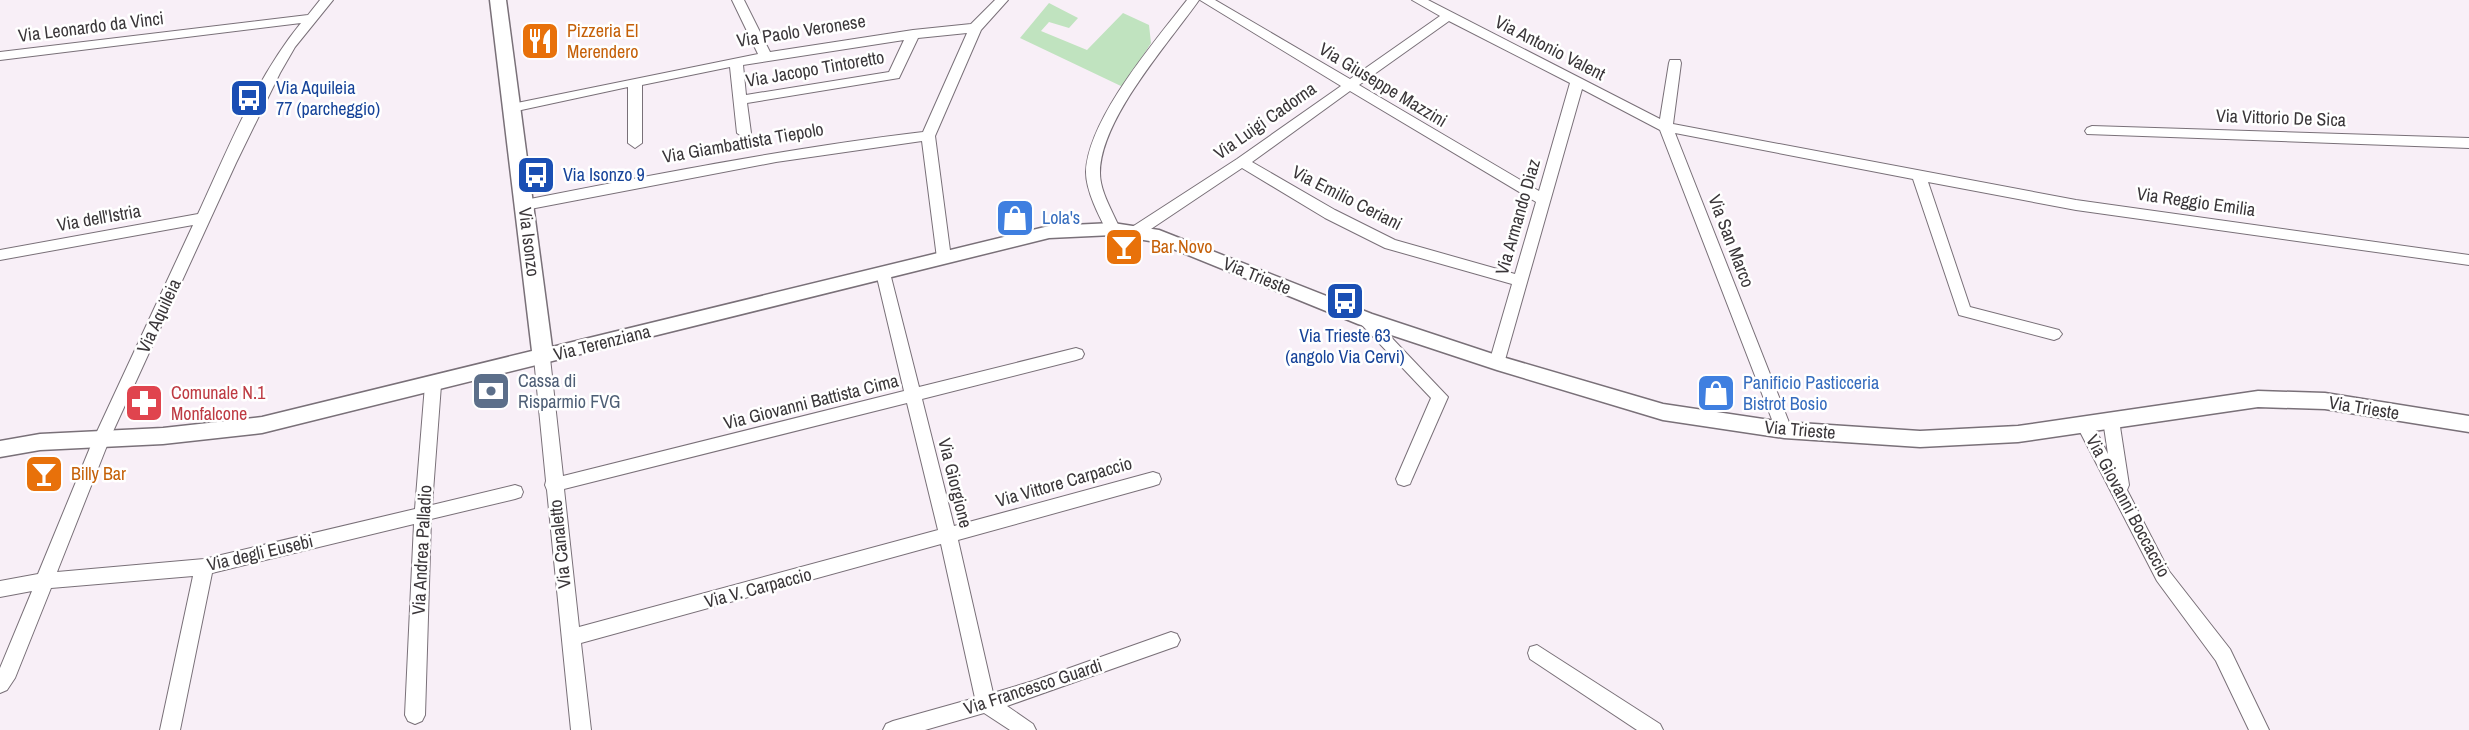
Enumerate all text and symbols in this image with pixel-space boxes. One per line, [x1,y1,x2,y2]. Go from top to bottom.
street label: Via Leonardo da Vinci [17,5,165,48]
street label: Via Paolo Veronese [735,8,867,53]
street label: Via Antonio Valent [1491,9,1610,86]
place label: Pizzeria El Merendero [567,18,638,64]
restaurant icon: Pizzeria El Merendero [519,20,561,62]
street label: Via Giuseppe Mazzini [1314,36,1452,133]
street label: Via Jacopo Tintoretto [744,44,886,93]
place label: Via Aquileia 77 (parcheggio) [276,75,380,121]
street label: Via Luigi Cadorna [1209,76,1321,165]
bus stop icon: Via Aquileia 77 (parcheggio) [228,77,270,119]
street label: Via Vittorio De Sica [2216,103,2346,132]
street label: Via Giambattista Tiepolo [660,116,825,169]
bus stop icon: Via Isonzo 9 [515,154,557,196]
street label: Via Armando Diaz [1489,156,1546,278]
street label: Via Emilio Ceriani [1288,159,1407,236]
place label: Via Isonzo 9 [563,162,645,187]
street label: Via Reggio Emilia [2135,181,2257,222]
street label: Via San Marco [1702,191,1761,291]
shop icon: Lola's [994,197,1036,239]
street label: Via dell'Istria [55,198,143,237]
place label: Lola's [1042,205,1080,230]
street label: Via Isonzo [513,206,546,278]
bar icon: Bar Novo [1103,226,1145,268]
place label: Bar Novo [1151,234,1213,259]
street label: Via Trieste [1220,251,1295,300]
street label: Via Aquileia [130,275,187,357]
bus stop icon: Via Trieste 63 (angolo Via Cervi) [1324,280,1366,322]
street label: Via Terenziana [551,318,653,367]
place label: Via Trieste 63 (angolo Via Cervi) [1285,323,1405,369]
place label: Cassa di Risparmio FVG [518,368,621,414]
street label: Via Giovanni Battista Cima [721,368,901,435]
bank icon: Cassa di Risparmio FVG [470,370,512,412]
place label: Panificio Pasticceria Bistrot Bosio [1743,370,1879,416]
shop icon: Panificio Pasticceria Bistrot Bosio [1695,372,1737,414]
place label: Comunale N.1 Monfalcone [171,380,266,426]
pharmacy icon: Comunale N.1 Monfalcone [123,382,165,424]
street label: Via Trieste [2327,390,2401,425]
street label: Via Trieste [1764,414,1837,445]
street label: Via Giovanni Boccaccio [2080,430,2177,581]
street label: Via Giorgione [932,435,979,530]
street label: Via Vittore Carpaccio [993,450,1135,513]
bar icon: Billy Bar [23,453,65,495]
place label: Billy Bar [71,461,126,486]
street label: Via Andrea Palladio [406,484,437,616]
street label: Via Canaletto [542,498,577,590]
street label: Via degli Eusebi [204,528,315,577]
street label: Via V. Carpaccio [702,561,814,614]
street label: Via Francesco Guardi [960,652,1105,721]

